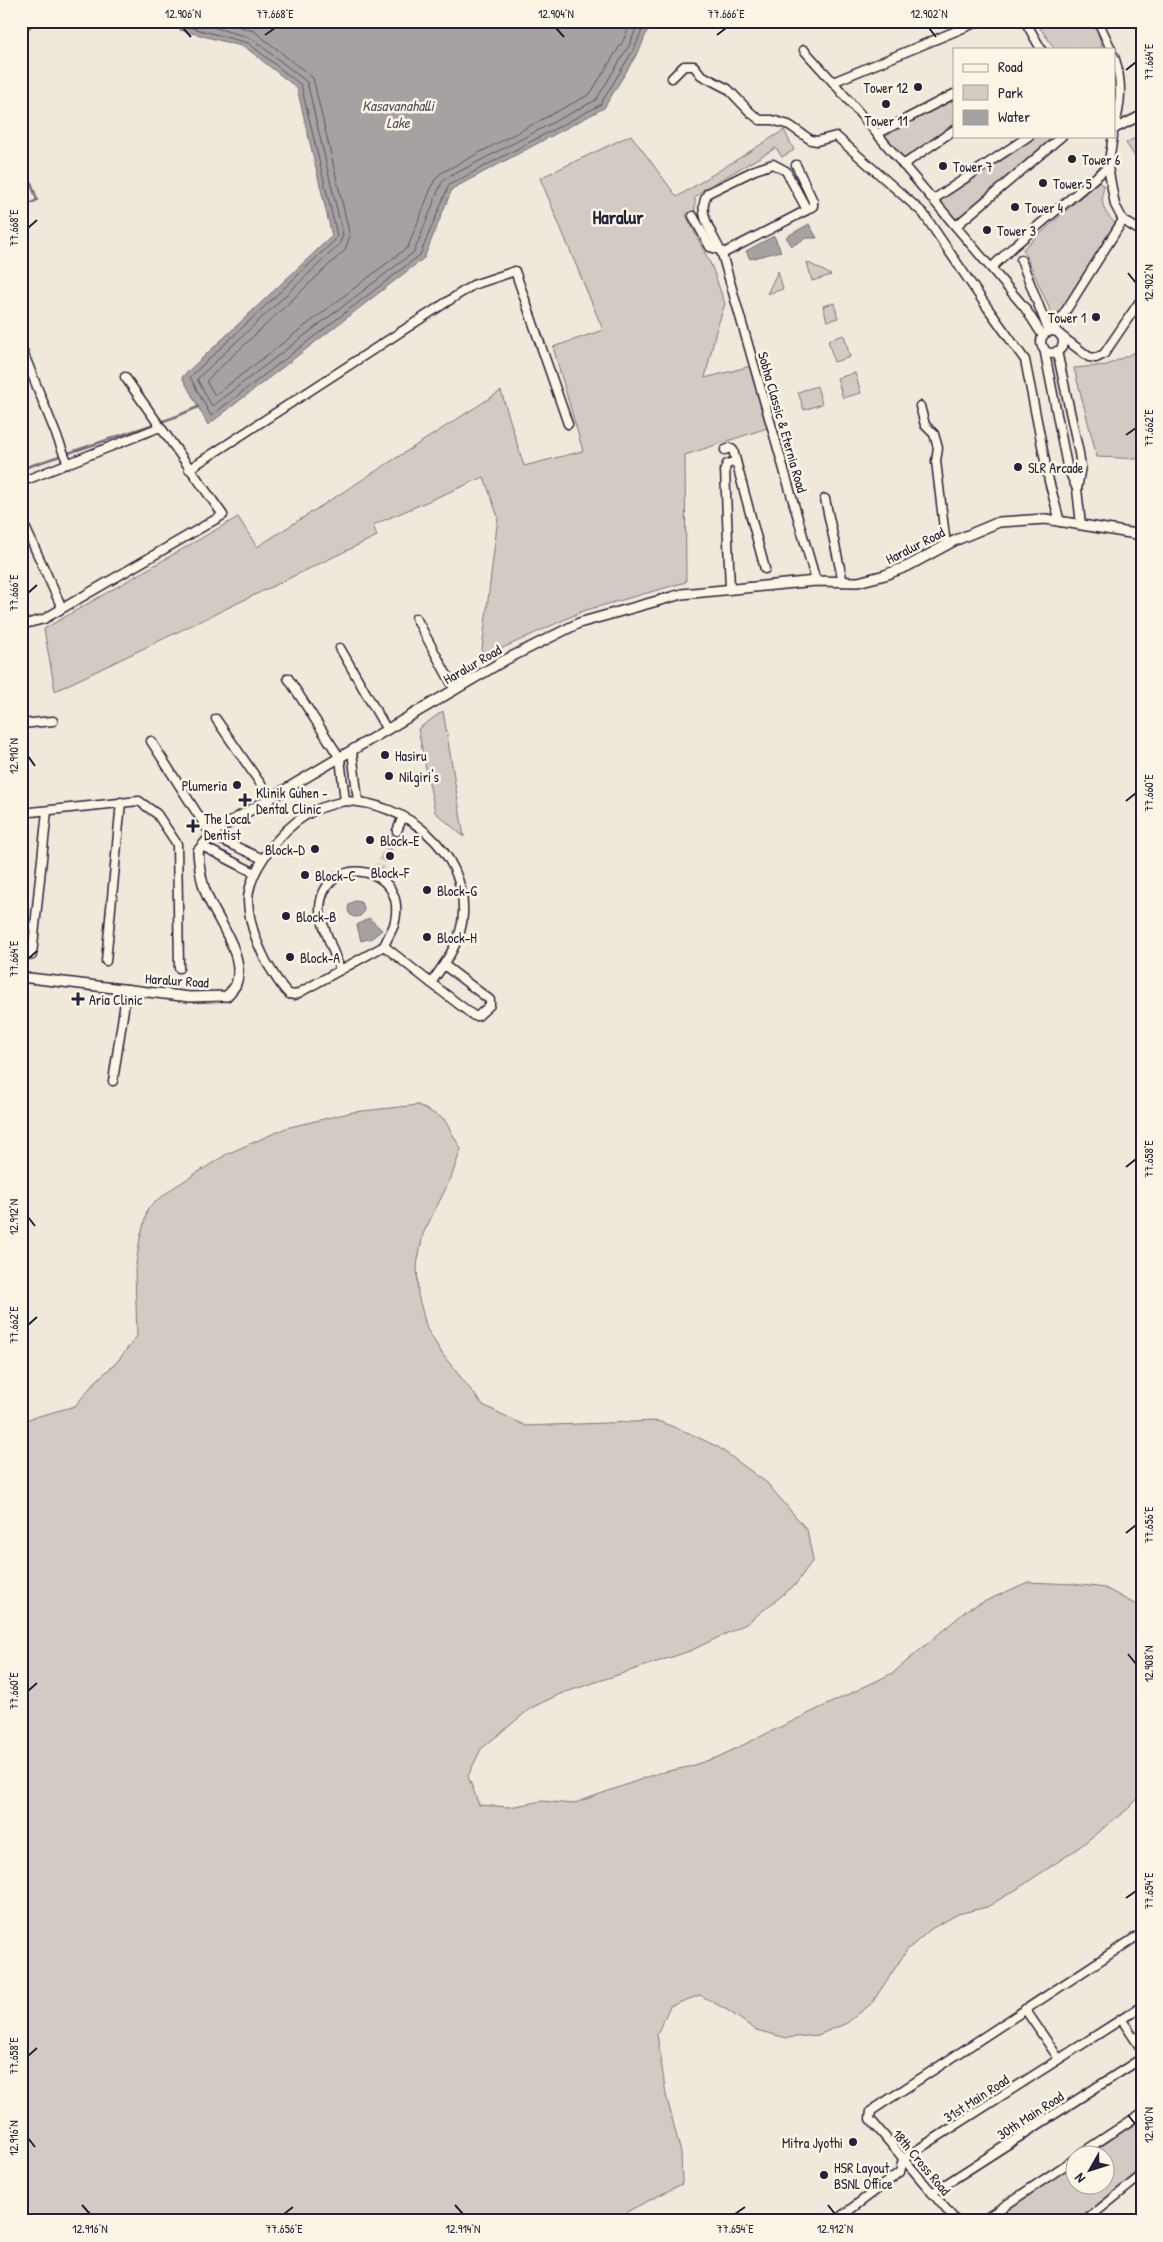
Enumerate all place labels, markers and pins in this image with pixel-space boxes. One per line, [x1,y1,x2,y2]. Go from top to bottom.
place label: Tower 12 [864,78,908,97]
marker: Tower 12 [912,81,924,93]
marker: Tower 11 [880,98,892,110]
place label: Tower 11 [864,111,908,130]
place label: Tower 6 [1082,150,1121,169]
marker: Tower 6 [1066,153,1078,165]
place label: Tower 7 [953,157,993,176]
marker: Tower 7 [937,160,949,172]
place label: Tower 5 [1053,174,1092,193]
marker: Tower 5 [1037,177,1049,189]
place label: Tower 4 [1025,198,1063,217]
marker: Tower 4 [1009,201,1021,213]
place label: Tower 3 [997,221,1036,240]
marker: Tower 3 [981,224,993,236]
place label: Tower 1 [1048,308,1086,327]
marker: Tower 1 [1090,311,1102,323]
place label: SLR Arcade [1028,458,1084,477]
marker: SLR Arcade [1012,461,1024,473]
place label: Hasiru [395,746,427,765]
marker: Hasiru [379,749,391,761]
place label: Nilgiri's [399,767,439,787]
marker: Nilgiri's [383,770,395,782]
place label: Plumeria [182,776,228,795]
marker: Plumeria [231,779,243,791]
place label: Klinik Guhen - Dental Clinic [256,783,328,818]
marker: Klinik Guhen - Dental Clinic [238,793,252,807]
place label: The Local Dentist [204,809,251,844]
marker: The Local Dentist [186,819,200,833]
place label: Block-E [380,831,420,850]
marker: Block-E [364,834,376,846]
place label: Block-D [265,840,305,859]
marker: Block-D [309,843,321,855]
marker: Block-F [384,850,396,862]
place label: Block-F [371,863,410,882]
place label: Block-C [315,866,356,885]
marker: Block-C [299,869,311,881]
place label: Block-G [437,881,477,900]
marker: Block-G [421,884,433,896]
place label: Block-B [296,907,336,926]
marker: Block-B [280,910,292,922]
place label: Block-H [437,928,477,947]
marker: Block-H [421,931,433,943]
place label: Block-A [300,948,340,967]
marker: Block-A [284,951,296,963]
place label: Aria Clinic [89,990,143,1009]
marker: Aria Clinic [71,992,85,1006]
place label: Mitra Jyothi [782,2133,843,2153]
marker: Mitra Jyothi [847,2136,859,2148]
place label: HSR Layout BSNL Office [834,2158,893,2193]
marker: HSR Layout BSNL Office [818,2169,830,2181]

